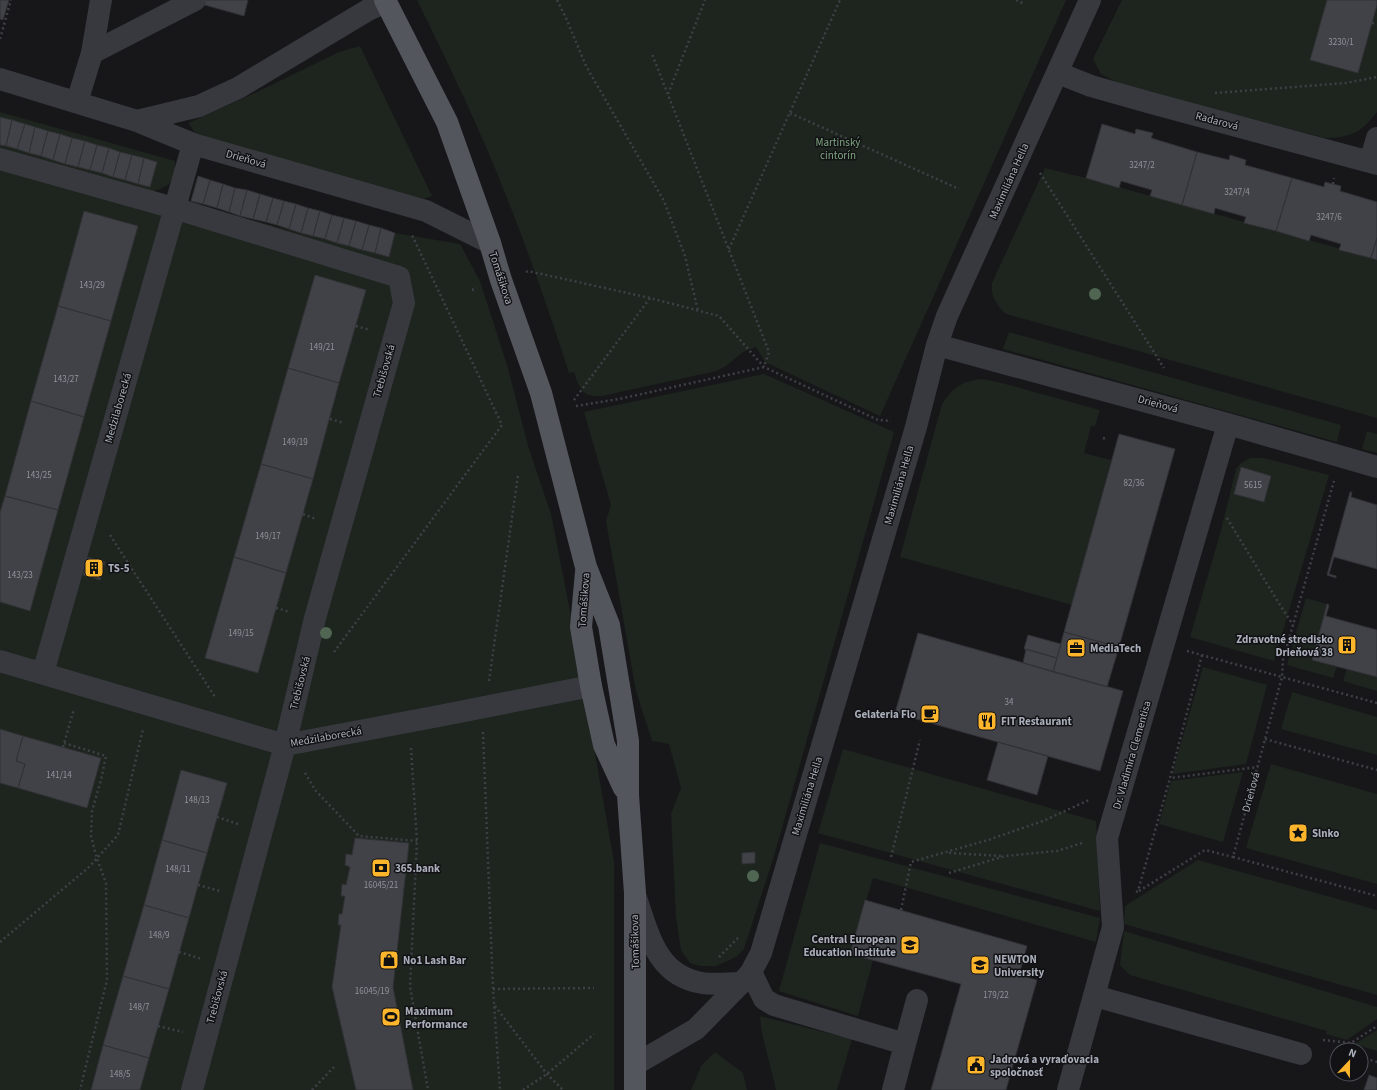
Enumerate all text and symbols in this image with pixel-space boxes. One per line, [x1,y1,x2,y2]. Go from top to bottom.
house number: 3230/1 [1328,36,1354,49]
street label: Radarová [1194,108,1240,134]
park label: Martinský cintorín [816,135,861,163]
street label: Maximiliána Hella [986,141,1032,221]
street label: Drieňová [224,146,268,172]
house number: 3247/2 [1129,159,1155,172]
house number: 3247/4 [1224,186,1250,199]
house number: 3247/6 [1316,211,1342,224]
street label: Tomášikova [485,250,517,306]
house number: 143/29 [79,279,105,292]
house number: 149/21 [309,341,335,354]
street label: Trebišovská [369,343,399,399]
street label: Medzilaborecká [101,371,135,445]
house number: 143/27 [53,373,79,386]
street label: Drieňová [1136,391,1180,417]
house number: 149/19 [282,436,308,449]
street label: Maximiliána Hella [881,444,917,526]
house number: 143/25 [26,469,52,482]
house number: 82/36 [1123,477,1145,490]
house number: 5615 [1244,479,1262,492]
house number: 149/17 [255,530,281,543]
building icon: TS-5 [83,557,105,579]
place label: TS-5 [108,561,130,576]
house number: 143/23 [7,569,33,582]
street label: Tomášikova [575,572,593,628]
house number: 149/15 [228,627,254,640]
place label: Zdravotné stredisko Drieňová 38 [1236,632,1333,660]
building icon: Zdravotné stredisko Drieňová 38 [1336,634,1358,656]
office icon: MediaTech [1065,637,1087,659]
place label: MediaTech [1090,641,1141,656]
street label: Trebišovská [286,655,314,711]
house number: 34 [1005,696,1014,709]
street label: Dr. Vladimíra Clementisa [1109,699,1155,811]
cafe icon: Gelateria Flo [919,703,941,725]
place label: Gelateria Flo [854,707,916,722]
restaurant icon: FIT Restaurant [976,710,998,732]
place label: FIT Restaurant [1001,714,1073,729]
street label: Medzilaborecká [289,723,363,751]
street label: Maximiliána Hella [788,755,826,837]
house number: 141/14 [46,769,72,782]
street label: Drieňová [1238,770,1264,814]
house number: 148/13 [184,794,210,807]
place icon: Slnko [1287,822,1309,844]
place label: Slnko [1312,826,1339,841]
bank icon: 365.bank [370,857,392,879]
place label: 365.bank [395,861,440,876]
house number: 148/11 [165,863,191,876]
house number: 16045/21 [364,879,398,892]
street label: Tomášikova [627,914,643,970]
house number: 148/9 [148,929,170,942]
place label: Central European Education Institute [803,932,896,960]
school or university icon: Central European Education Institute [899,934,921,956]
shop icon: No1 Lash Bar [378,949,400,971]
place label: NEWTON University [994,952,1044,980]
place label: No1 Lash Bar [403,953,467,968]
school or university icon: NEWTON University [969,954,991,976]
street label: Trebišovská [203,969,231,1025]
house number: 16045/19 [355,985,390,998]
house number: 179/22 [983,989,1009,1002]
house number: 148/7 [128,1001,150,1014]
place label: Maximum Performance [405,1004,468,1032]
sports icon: Maximum Performance [380,1006,402,1028]
north arrow [1329,1042,1369,1082]
text: N [1346,1045,1359,1062]
place label: Jadrová a vyraďovacia spoločnosť [990,1052,1099,1080]
public building icon: Jadrová a vyraďovacia spoločnosť [965,1054,987,1076]
house number: 148/5 [109,1068,131,1081]

